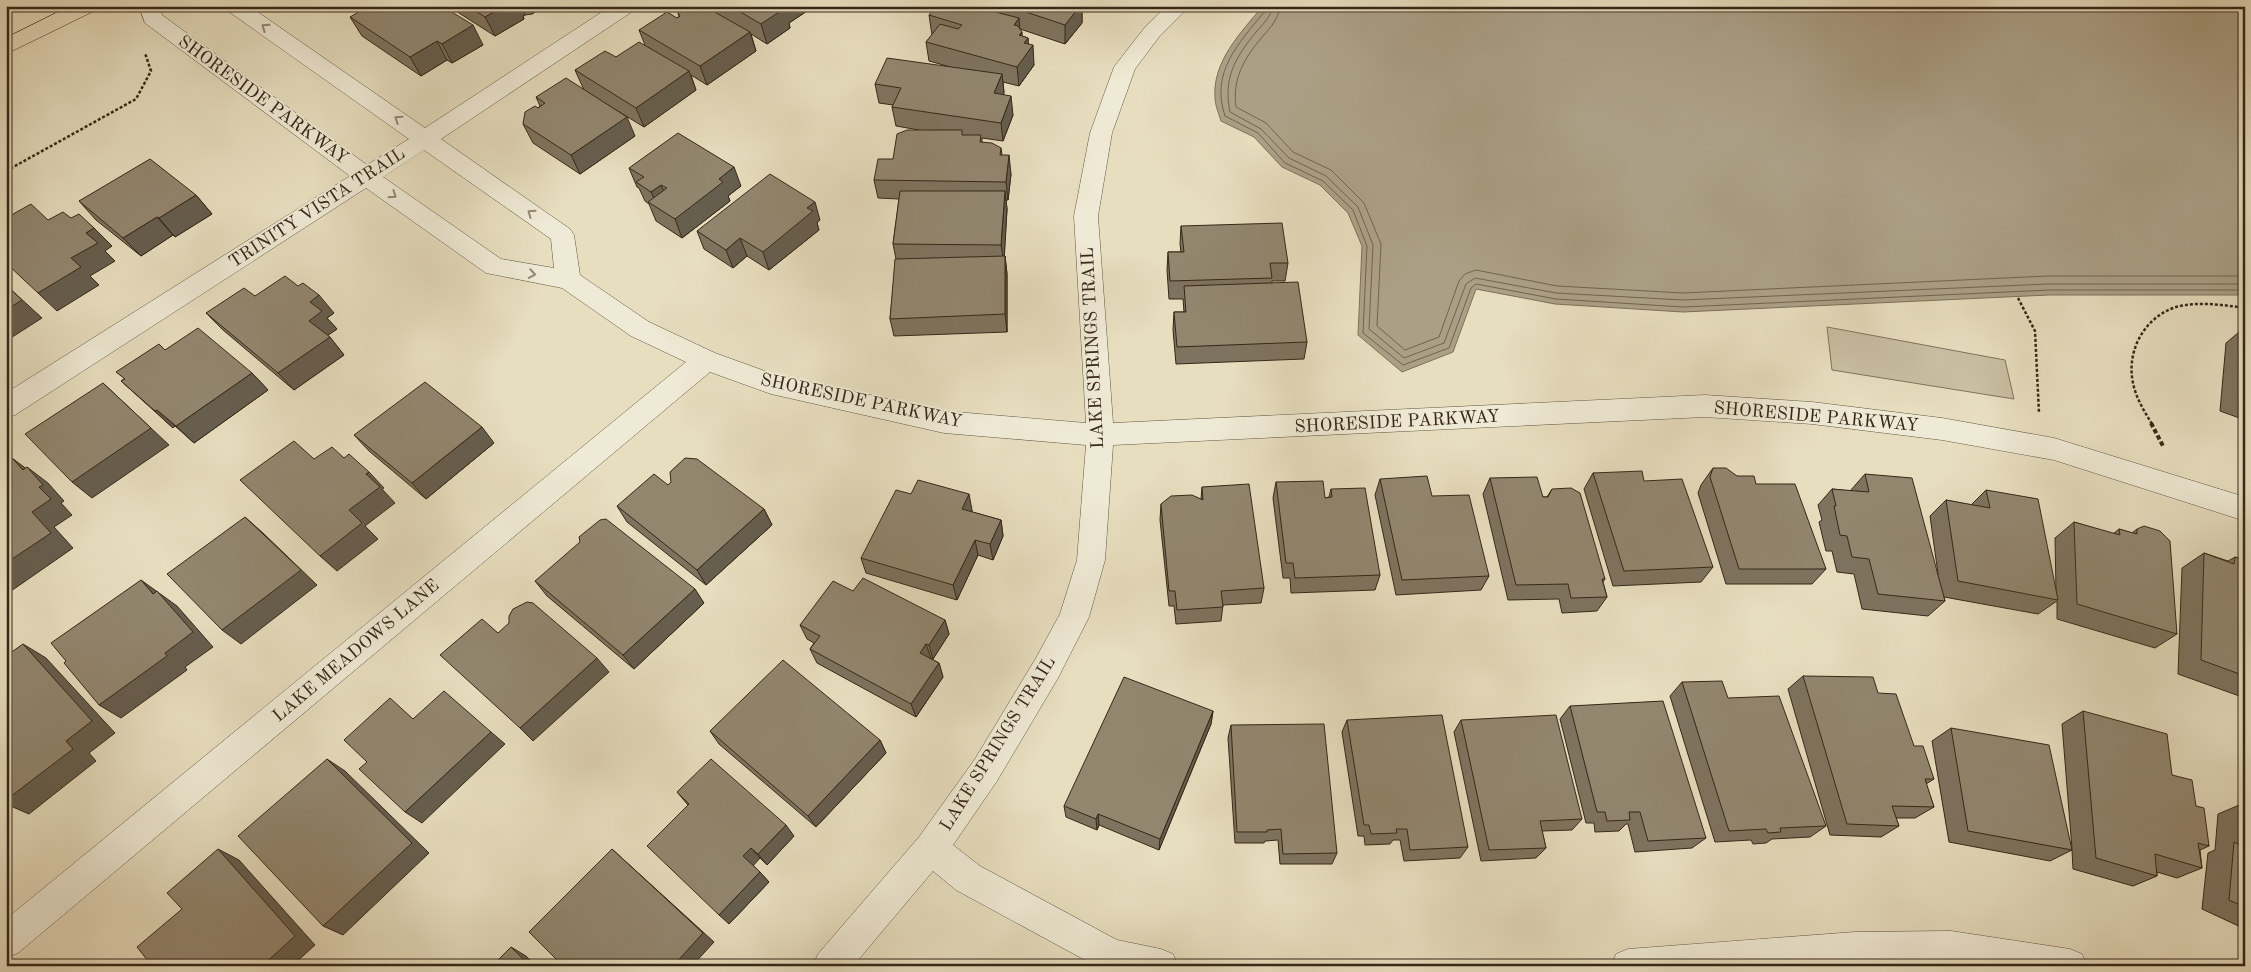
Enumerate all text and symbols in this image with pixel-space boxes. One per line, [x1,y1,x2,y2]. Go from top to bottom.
one-way arrow [261,24,271,33]
street label: SHORESIDE PARKWAY [175,32,351,168]
one-way arrow [395,116,404,125]
street label: TRINITY VISTA TRAIL [226,144,408,272]
one-way arrow [387,189,397,198]
one-way arrow [527,210,537,219]
street label: LAKE SPRINGS TRAIL [1079,247,1107,449]
one-way arrow [527,268,536,278]
street label: SHORESIDE PARKWAY [759,371,963,431]
street label: SHORESIDE PARKWAY [1713,399,1919,435]
street label: SHORESIDE PARKWAY [1294,408,1500,436]
street label: LAKE MEADOWS LANE [269,576,443,726]
street label: LAKE SPRINGS TRAIL [937,654,1059,834]

